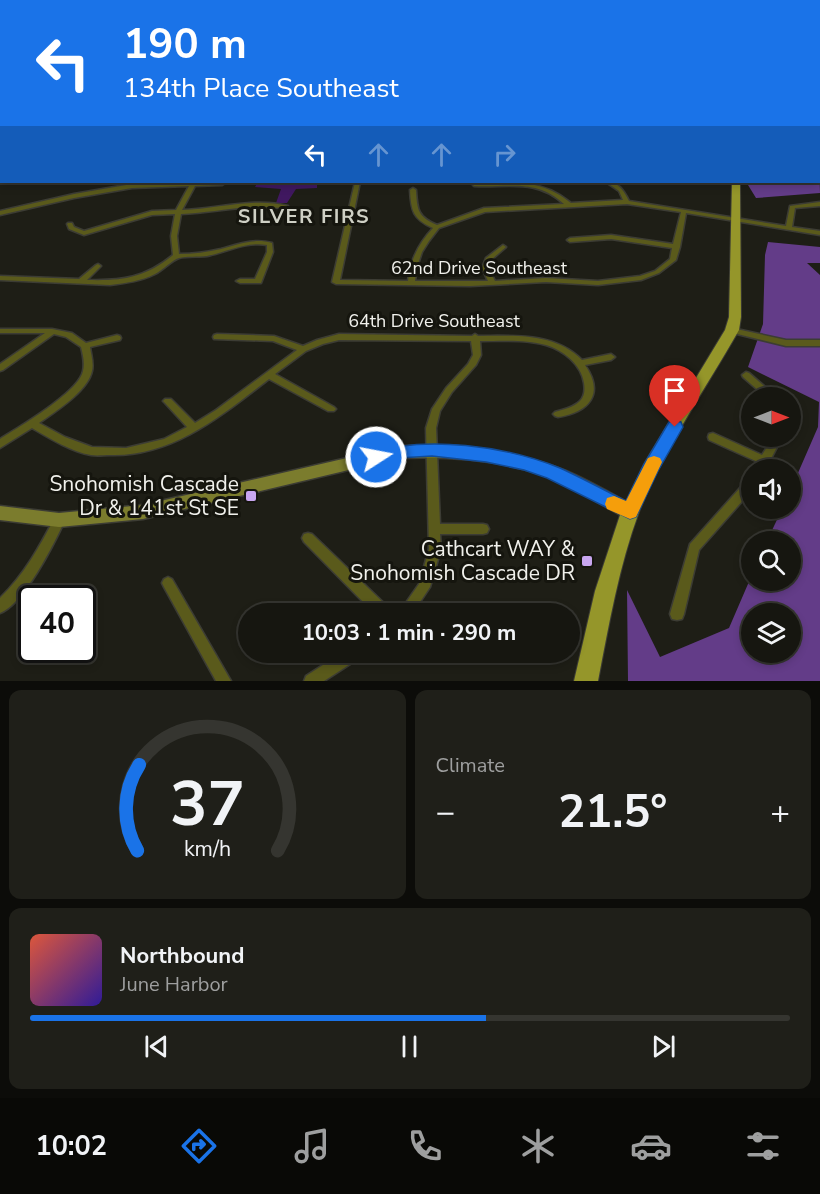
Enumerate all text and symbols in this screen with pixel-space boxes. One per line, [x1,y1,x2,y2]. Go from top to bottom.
text: 190 m [123,16,247,73]
icon: left [24,24,102,102]
text: 134th Place Southeast [123,70,399,107]
icon: left [299,138,332,171]
icon: ahead [362,138,395,171]
icon: ahead [425,138,458,171]
icon: right [488,138,521,171]
district label: SILVER FIRS [238,203,370,230]
street label: 62nd Drive Southeast [391,256,568,280]
street label: 64th Drive Southeast [348,309,521,333]
pin [649,365,700,427]
icon: arrive [658,374,691,407]
north arrow [741,387,801,447]
map controls [741,387,801,663]
position arrow [344,425,408,489]
button: sound [741,459,801,519]
place label: Snohomish Cascade Dr & 141st St SE [49,470,239,522]
marker: Snohomish Cascade Dr & 141st St SE [244,489,258,503]
button: search [741,531,801,591]
place label: Cathcart WAY & Snohomish Cascade DR [350,535,575,587]
marker: Cathcart WAY & Snohomish Cascade DR [580,554,594,568]
speed limit sign: 40 [18,585,96,663]
button: layers [741,603,801,663]
text: 10:03 · 1 min · 290 m [302,618,516,648]
text: Climate [436,752,505,779]
text: 37 [170,762,245,847]
text: 21.5° [558,782,667,843]
text: − [436,790,455,835]
text: + [770,790,790,835]
text: km/h [184,835,231,865]
text: Northbound [120,941,244,971]
text: June Harbor [120,971,228,998]
icon: previous [140,1030,173,1063]
icon: pause [393,1030,426,1063]
icon: next [647,1030,680,1063]
icon: directions [178,1125,220,1167]
icon: music [291,1125,333,1167]
icon: phone [404,1125,446,1167]
icon: climate [517,1125,559,1167]
icon: car [630,1125,672,1167]
icon: filters [742,1125,784,1167]
text: 10:02 [35,1128,107,1165]

